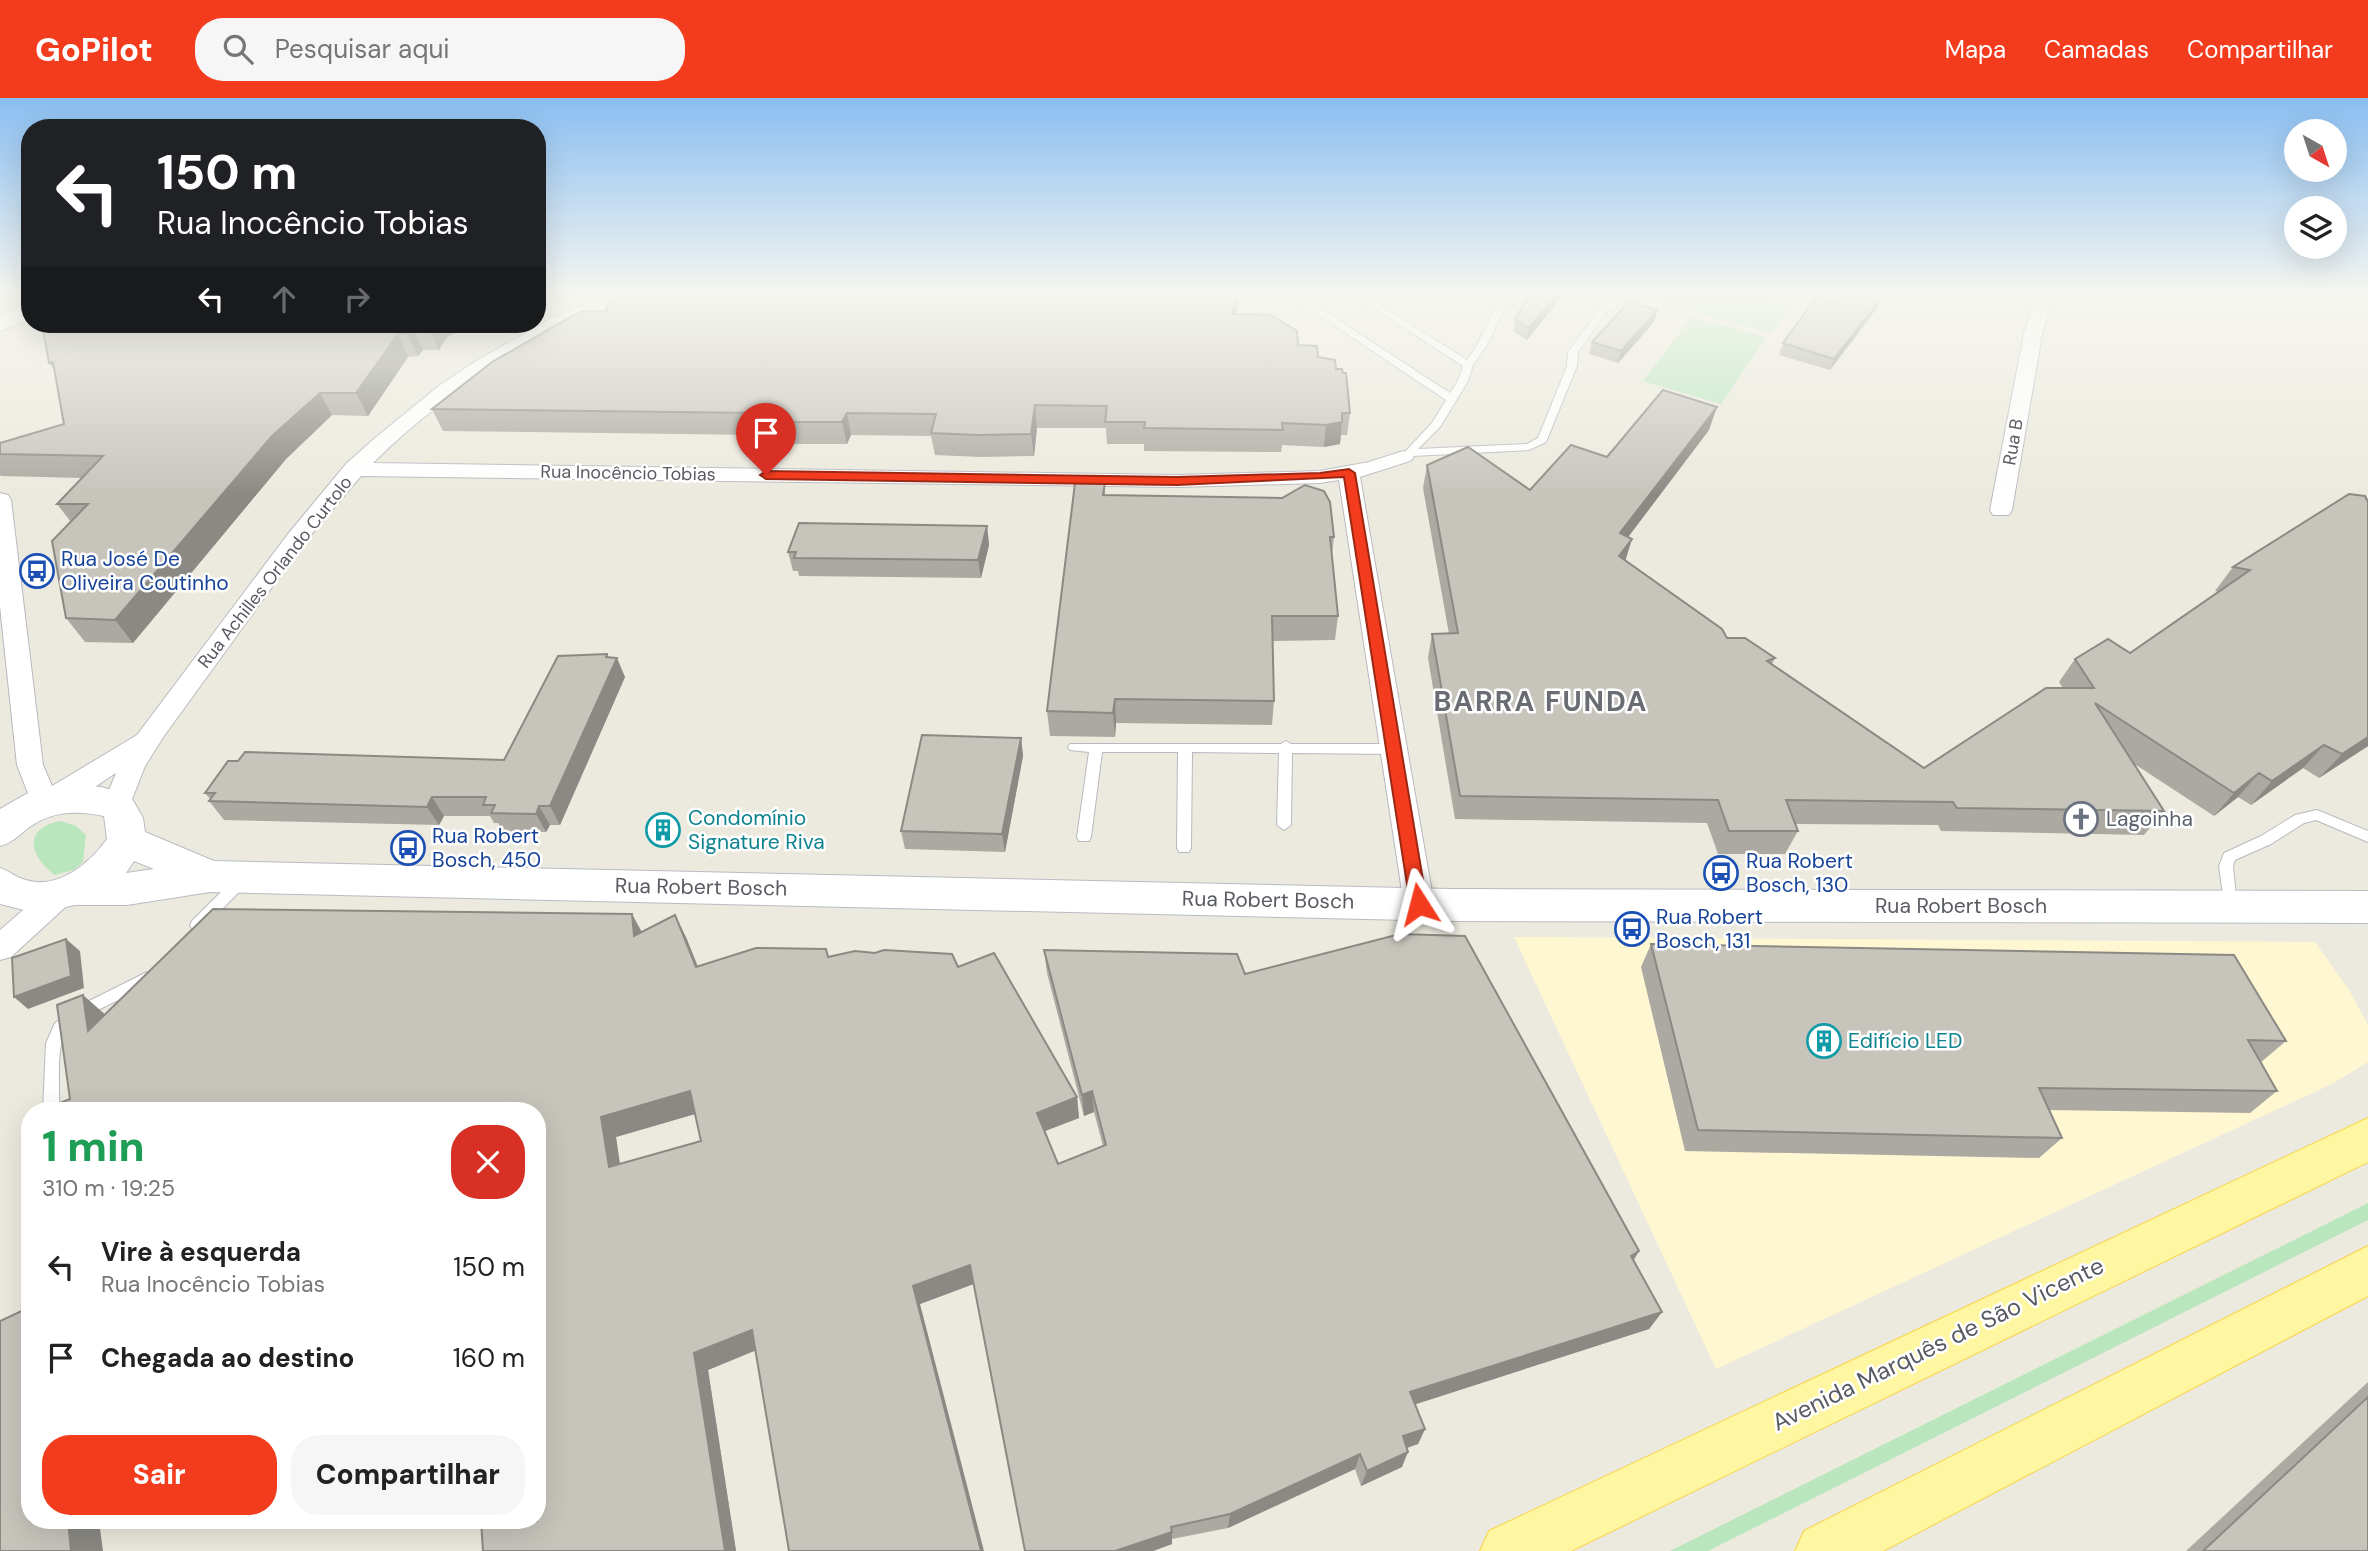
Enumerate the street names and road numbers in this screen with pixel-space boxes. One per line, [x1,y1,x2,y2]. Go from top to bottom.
street label: Rua B [1997,417,2029,467]
street label: Rua Inocêncio Tobias [540,459,716,487]
street label: Rua Achilles Orlando Curtolo [192,471,358,673]
street label: Rua Robert Bosch [615,871,787,903]
street label: Rua Robert Bosch [1182,884,1354,916]
street label: Rua Robert Bosch [1875,892,2047,920]
street label: Avenida Marquês de São Vicente [1767,1250,2109,1438]

